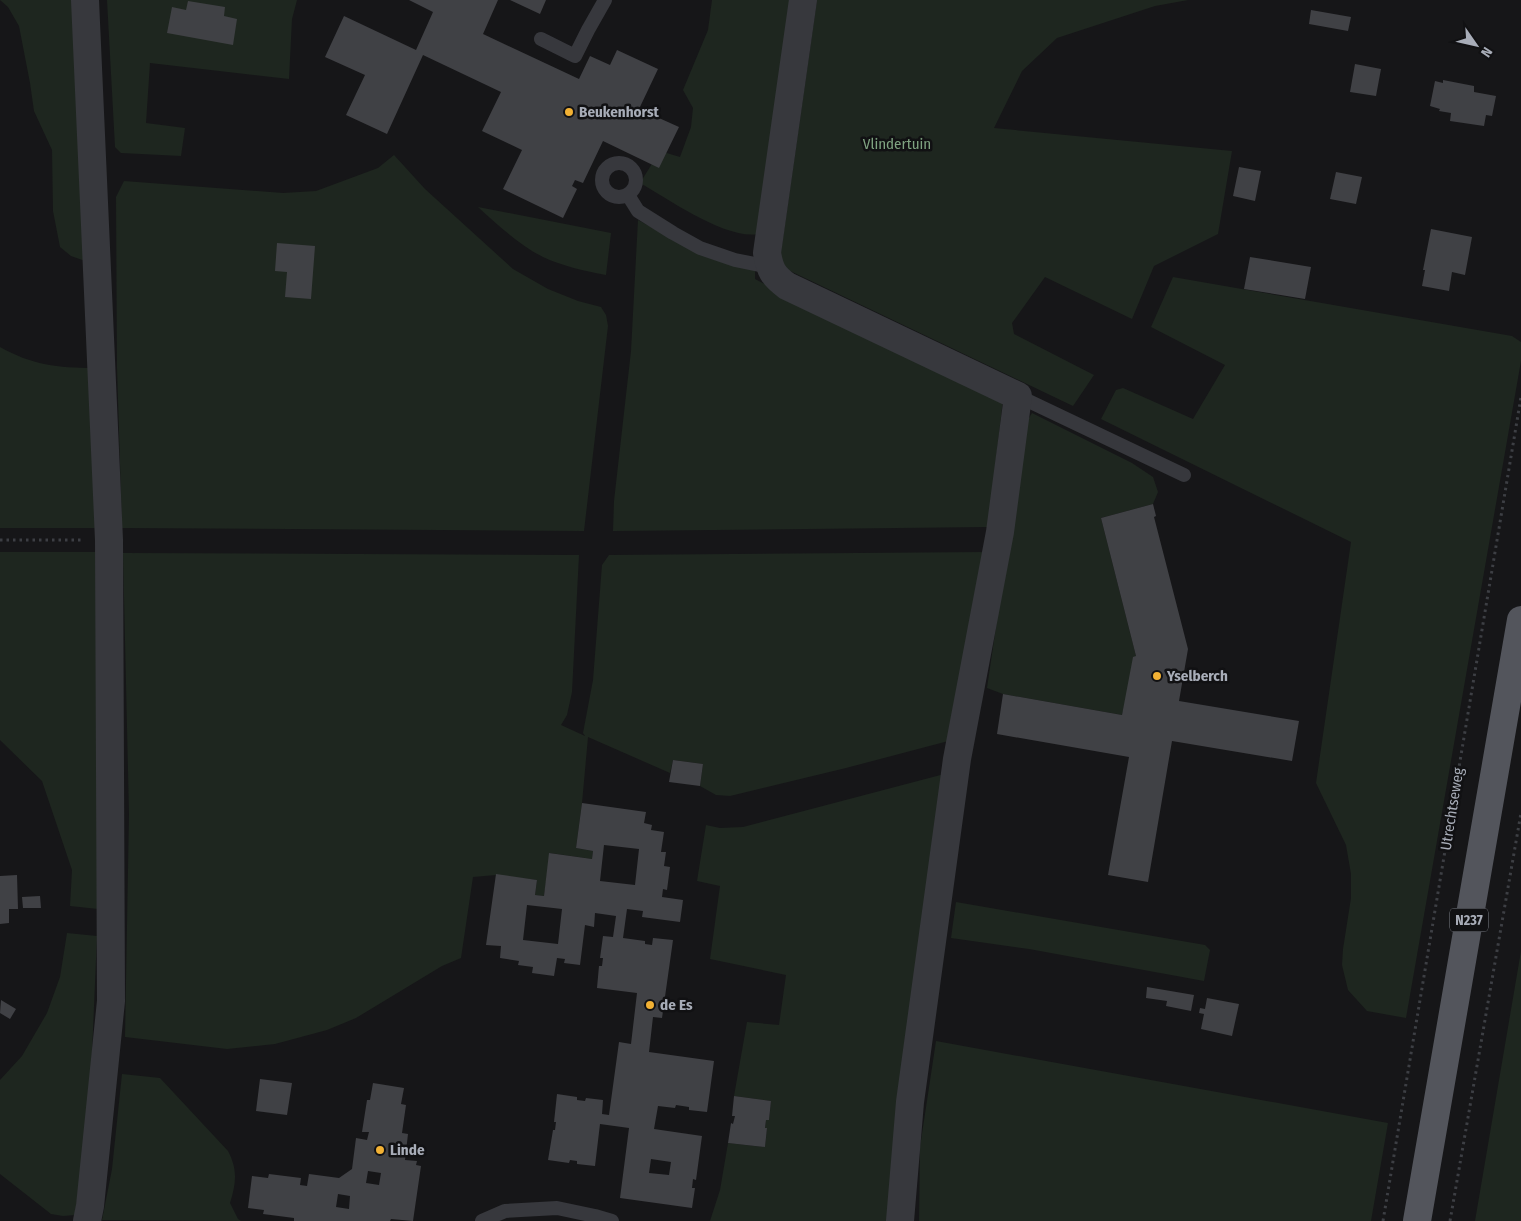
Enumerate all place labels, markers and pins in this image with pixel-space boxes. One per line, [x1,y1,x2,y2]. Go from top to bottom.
place label: Beukenhorst [579,103,659,121]
marker: Beukenhorst [563,106,575,118]
place label: Yselberch [1166,667,1228,685]
marker: Yselberch [1151,670,1163,682]
place label: de Es [660,996,693,1014]
marker: de Es [644,999,656,1011]
place label: Linde [390,1141,425,1159]
marker: Linde [374,1144,386,1156]

